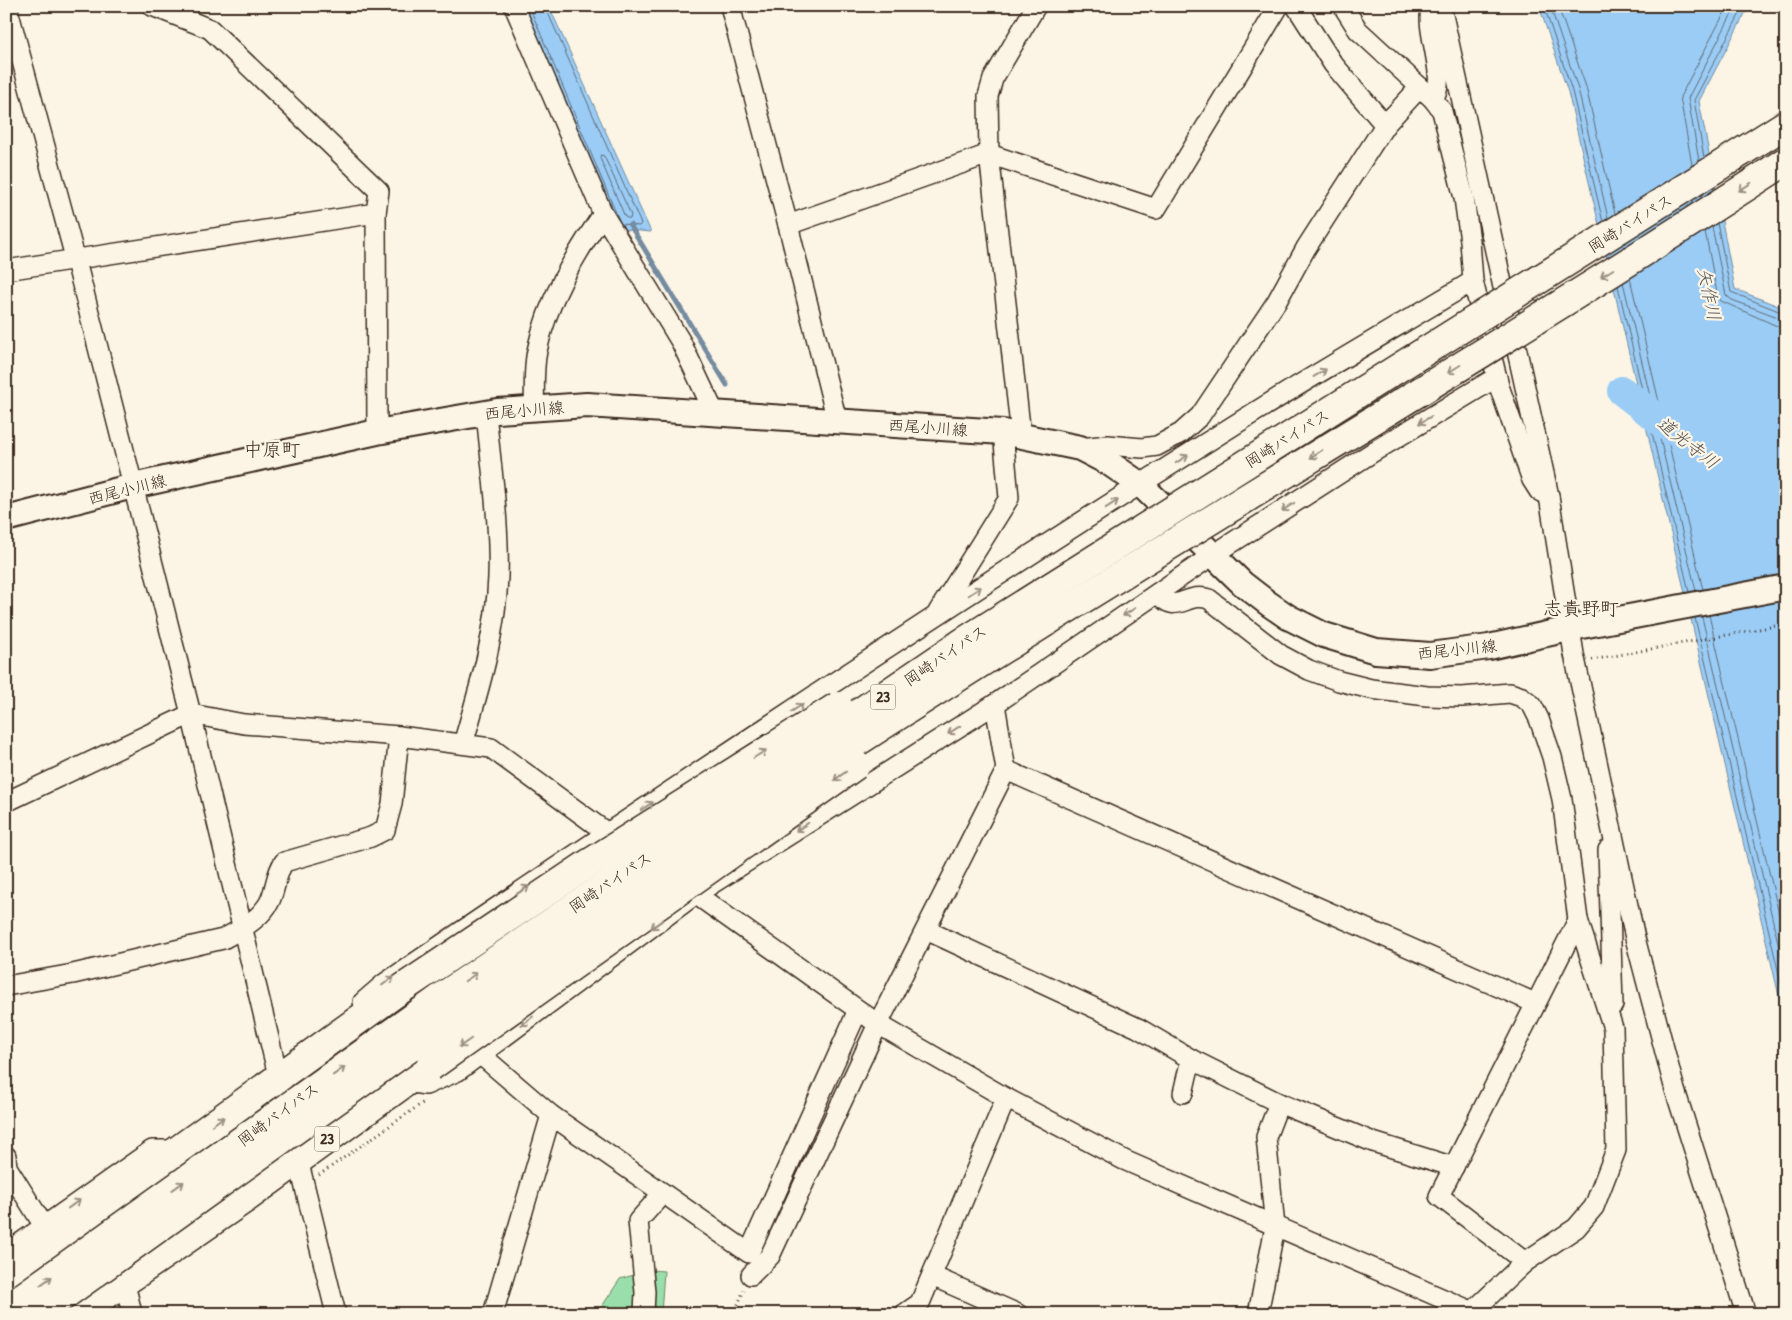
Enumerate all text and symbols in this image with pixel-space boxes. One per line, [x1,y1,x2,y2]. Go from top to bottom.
one-way arrow [1738,182,1752,193]
street label: 岡崎バイパス [1584,188,1676,258]
water label: 矢作川 [1692,265,1727,323]
one-way arrow [1601,269,1615,279]
one-way arrow [1448,364,1462,374]
one-way arrow [1313,367,1327,377]
street label: 西尾小川線 [483,396,565,424]
street label: 岡崎バイパス [1241,403,1333,473]
water label: 道光寺川 [1652,411,1724,475]
street label: 西尾小川線 [887,413,969,441]
one-way arrow [1419,416,1433,426]
district label: 中原町 [243,436,301,462]
one-way arrow [1310,450,1324,460]
one-way arrow [1175,453,1189,463]
street label: 西尾小川線 [86,469,168,509]
one-way arrow [1105,499,1119,509]
one-way arrow [1281,502,1295,512]
one-way arrow [968,586,982,596]
district label: 志貴野町 [1543,595,1619,621]
one-way arrow [1123,607,1137,617]
street label: 岡崎バイパス [899,619,991,691]
street label: 西尾小川線 [1416,634,1498,664]
road number: 23 [870,684,896,710]
one-way arrow [790,702,804,713]
one-way arrow [947,725,961,735]
one-way arrow [752,749,766,759]
one-way arrow [833,771,847,781]
one-way arrow [639,801,653,811]
one-way arrow [795,821,809,832]
street label: 岡崎バイパス [564,846,656,918]
one-way arrow [515,885,529,895]
one-way arrow [651,918,664,929]
one-way arrow [464,972,478,982]
one-way arrow [381,976,395,986]
one-way arrow [520,1016,534,1026]
one-way arrow [458,1038,472,1048]
one-way arrow [331,1066,345,1076]
street label: 岡崎バイパス [233,1077,323,1151]
one-way arrow [211,1116,224,1127]
road number: 23 [314,1126,340,1152]
one-way arrow [171,1181,185,1191]
one-way arrow [67,1199,80,1210]
one-way arrow [39,1276,53,1286]

